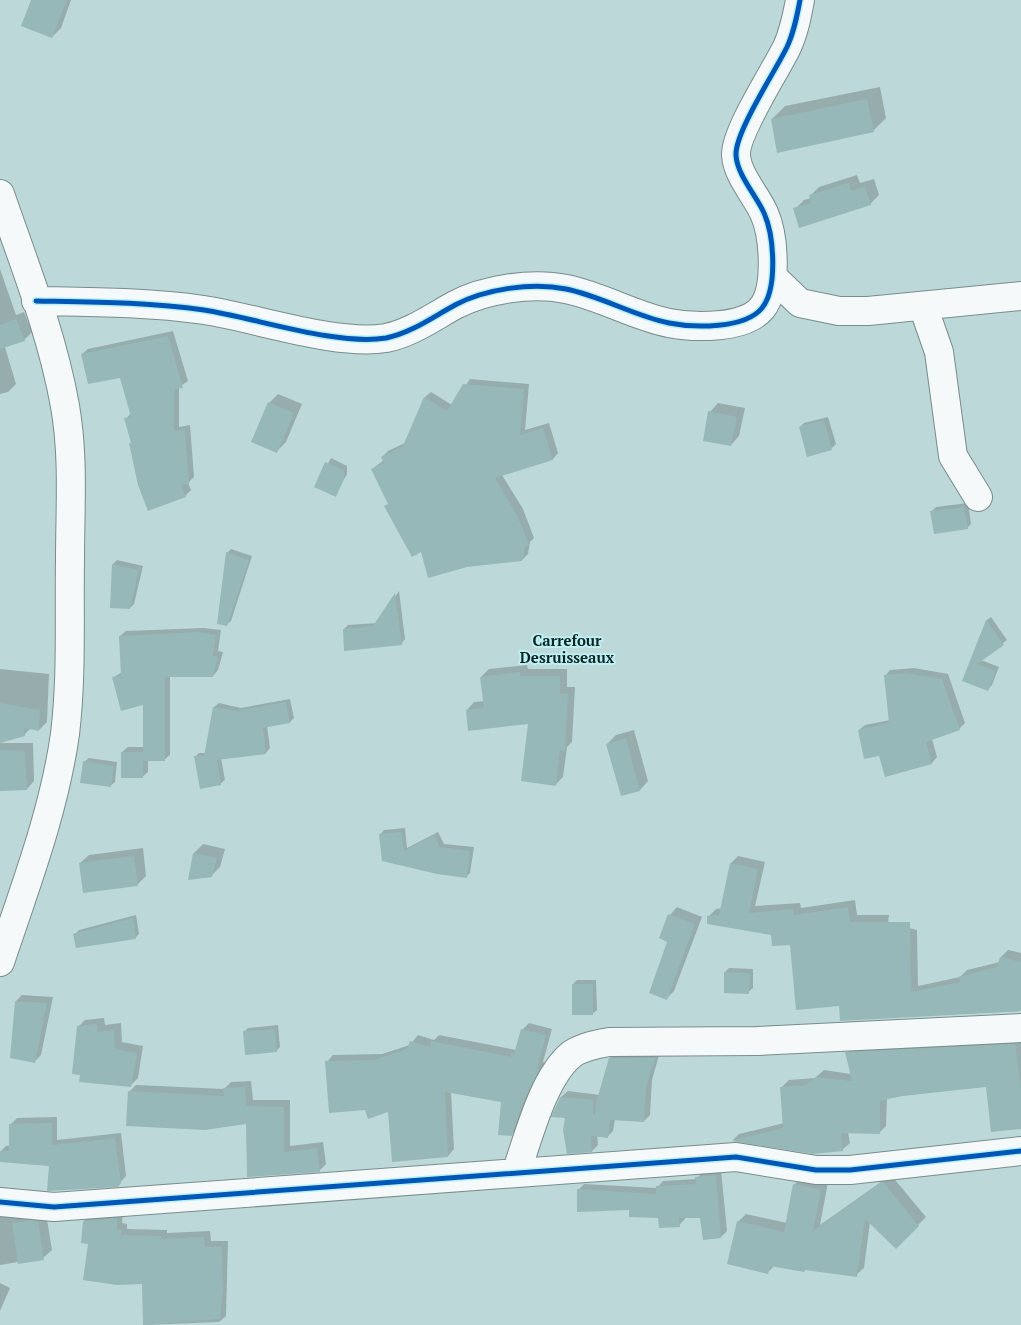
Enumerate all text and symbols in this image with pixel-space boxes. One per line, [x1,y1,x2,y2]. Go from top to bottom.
district label: Carrefour Desruisseaux [520,630,615,667]

